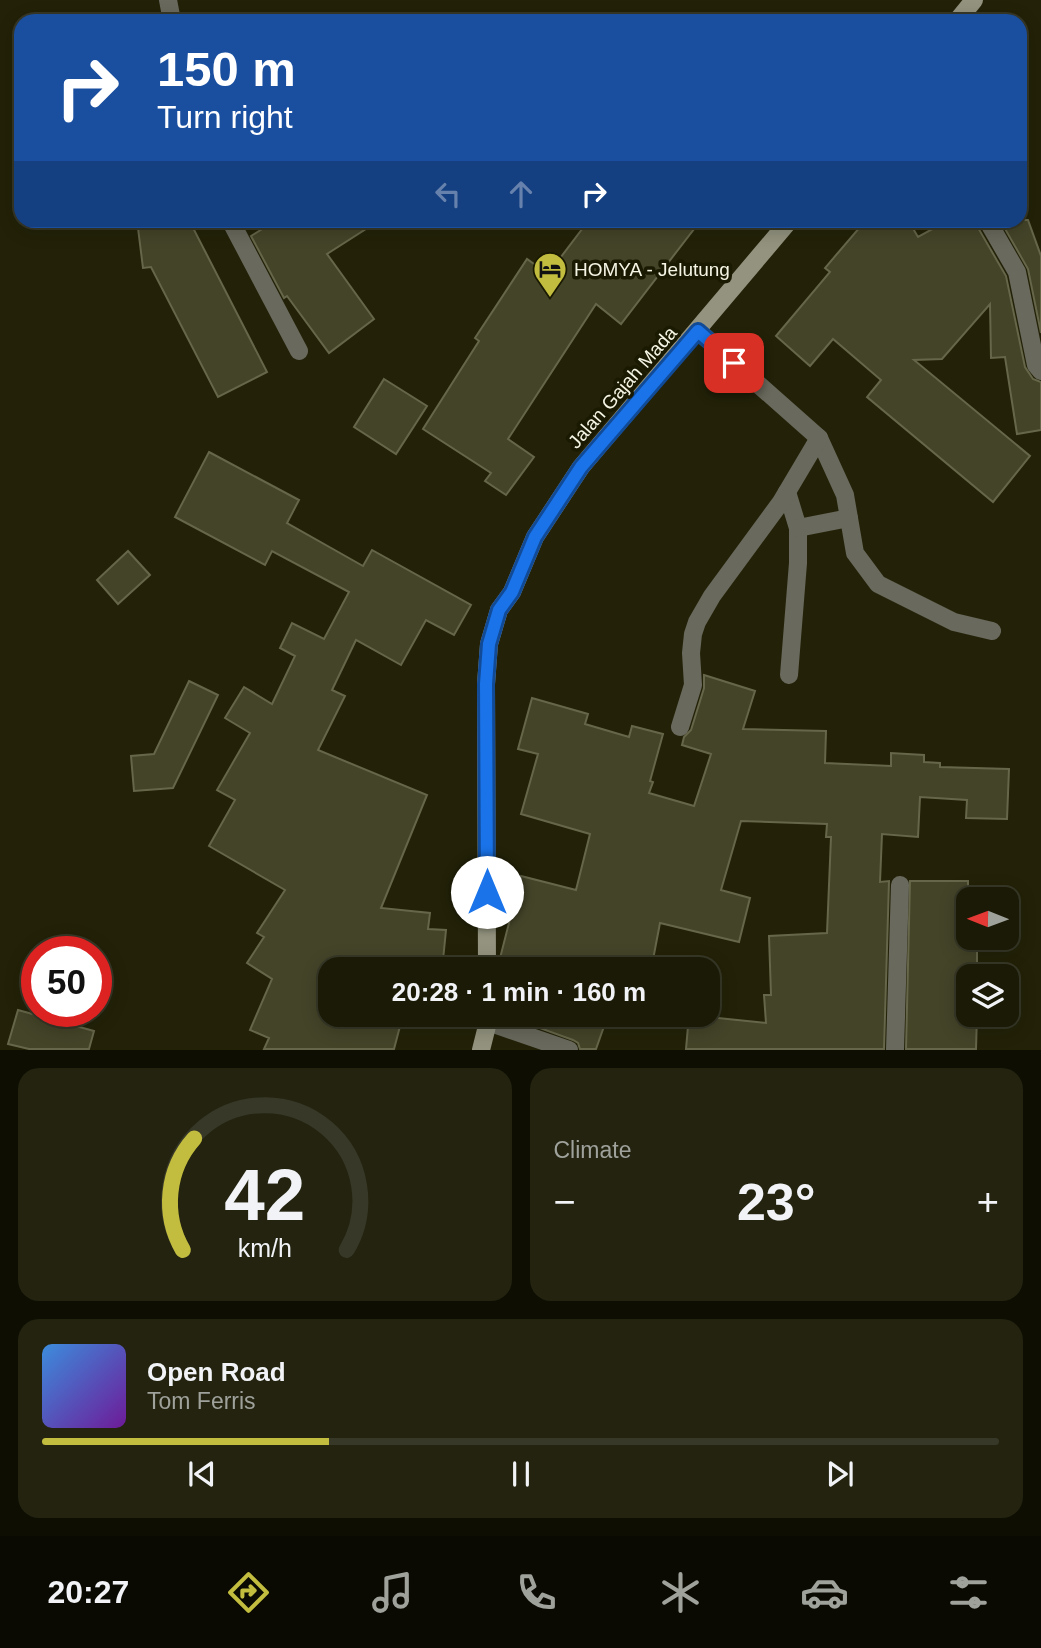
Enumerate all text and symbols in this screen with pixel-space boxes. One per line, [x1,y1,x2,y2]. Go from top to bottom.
icon: right [42,42,133,133]
text: 150 m [157,42,296,96]
text: Turn right [157,99,293,135]
icon: left [429,175,467,213]
icon: ahead [502,175,540,213]
icon: right [575,175,613,213]
hotel icon: HOMYA - Jelutung [531,250,569,299]
place label: HOMYA - Jelutung [574,259,730,280]
street label: Jalan Gajah Mada [564,322,681,452]
pin [704,333,764,393]
icon: arrive [715,344,753,382]
position arrow [450,855,524,929]
north arrow [956,887,1018,950]
map controls [956,887,1019,1027]
speed limit sign: 50 [21,936,112,1027]
button: layers [956,964,1019,1027]
text: 20:28 · 1 min · 160 m [392,977,646,1007]
text: Climate [554,1137,631,1163]
text: 42 [224,1155,305,1236]
text: 23° [737,1173,816,1231]
text: − [554,1181,576,1223]
text: + [977,1181,999,1223]
text: km/h [238,1234,292,1262]
text: Open Road [147,1357,286,1387]
text: Tom Ferris [147,1388,256,1414]
icon: previous [183,1455,221,1493]
icon: pause [502,1455,540,1493]
icon: next [821,1455,859,1493]
icon: directions [224,1568,273,1617]
icon: music [368,1568,417,1617]
icon: phone [512,1568,561,1617]
icon: climate [656,1568,705,1617]
icon: car [800,1568,849,1617]
icon: filters [944,1568,993,1617]
text: 20:27 [48,1574,129,1610]

